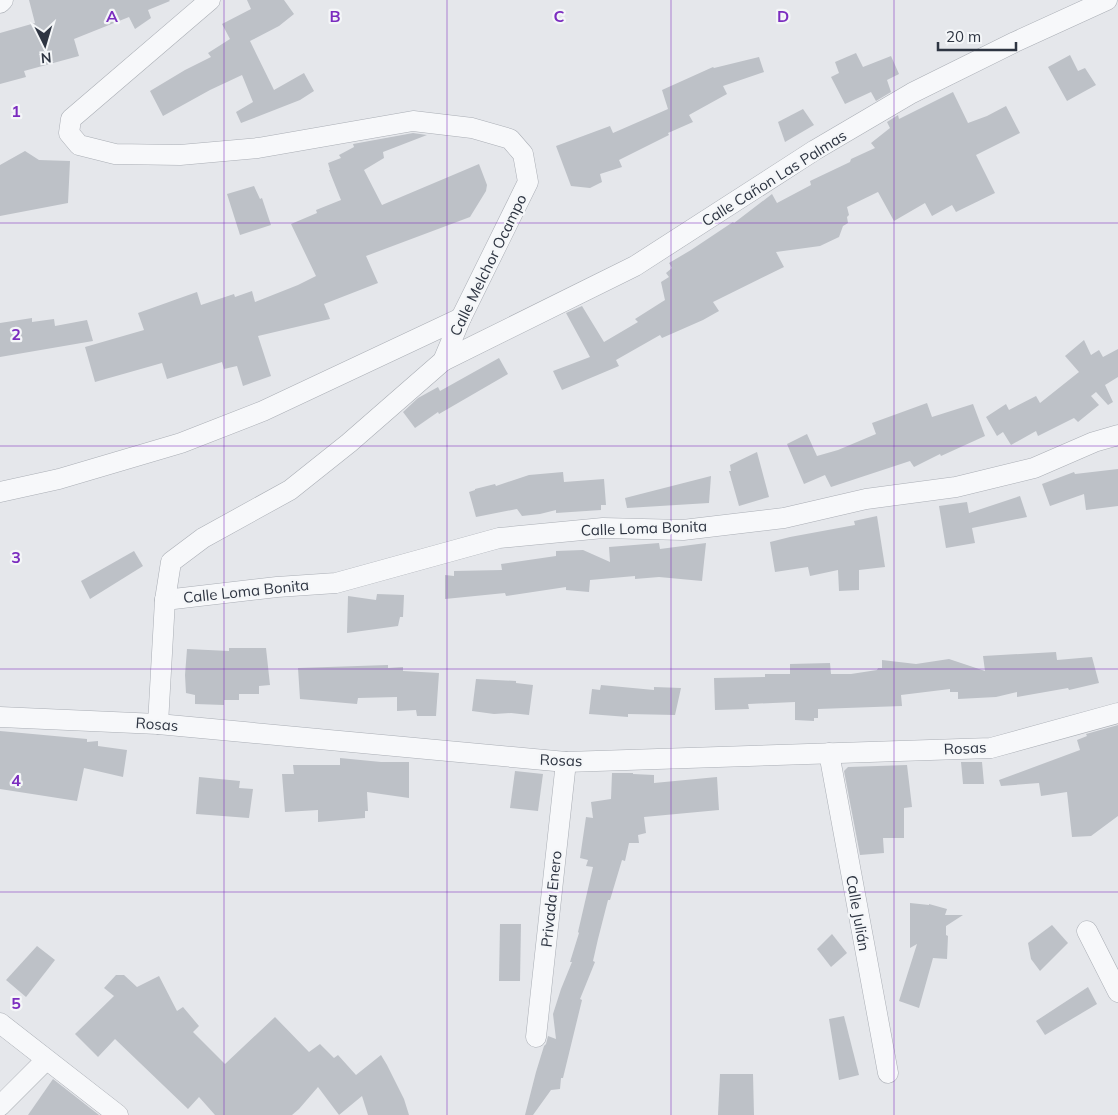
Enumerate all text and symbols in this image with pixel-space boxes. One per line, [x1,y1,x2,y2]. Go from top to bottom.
text: A [106,6,118,26]
text: B [329,6,341,26]
text: C [554,6,565,26]
text: D [777,6,789,26]
north arrow [20,20,70,70]
scale bar [938,20,1016,52]
text: 20 m [946,27,981,46]
text: N [40,49,52,67]
text: 1 [11,101,21,121]
street label: Calle Cañon Las Palmas [698,126,850,230]
street label: Calle Melchor Ocampo [445,191,531,339]
text: 2 [11,324,21,344]
street label: Calle Loma Bonita [581,516,707,540]
text: 3 [11,547,21,567]
street label: Calle Loma Bonita [182,575,310,607]
street label: Rosas [135,713,179,735]
street label: Rosas [943,737,987,759]
street label: Rosas [539,750,583,770]
text: 4 [11,770,21,790]
street label: Privada Enero [536,850,566,948]
street label: Calle Julián [842,874,874,952]
text: 5 [11,993,21,1013]

